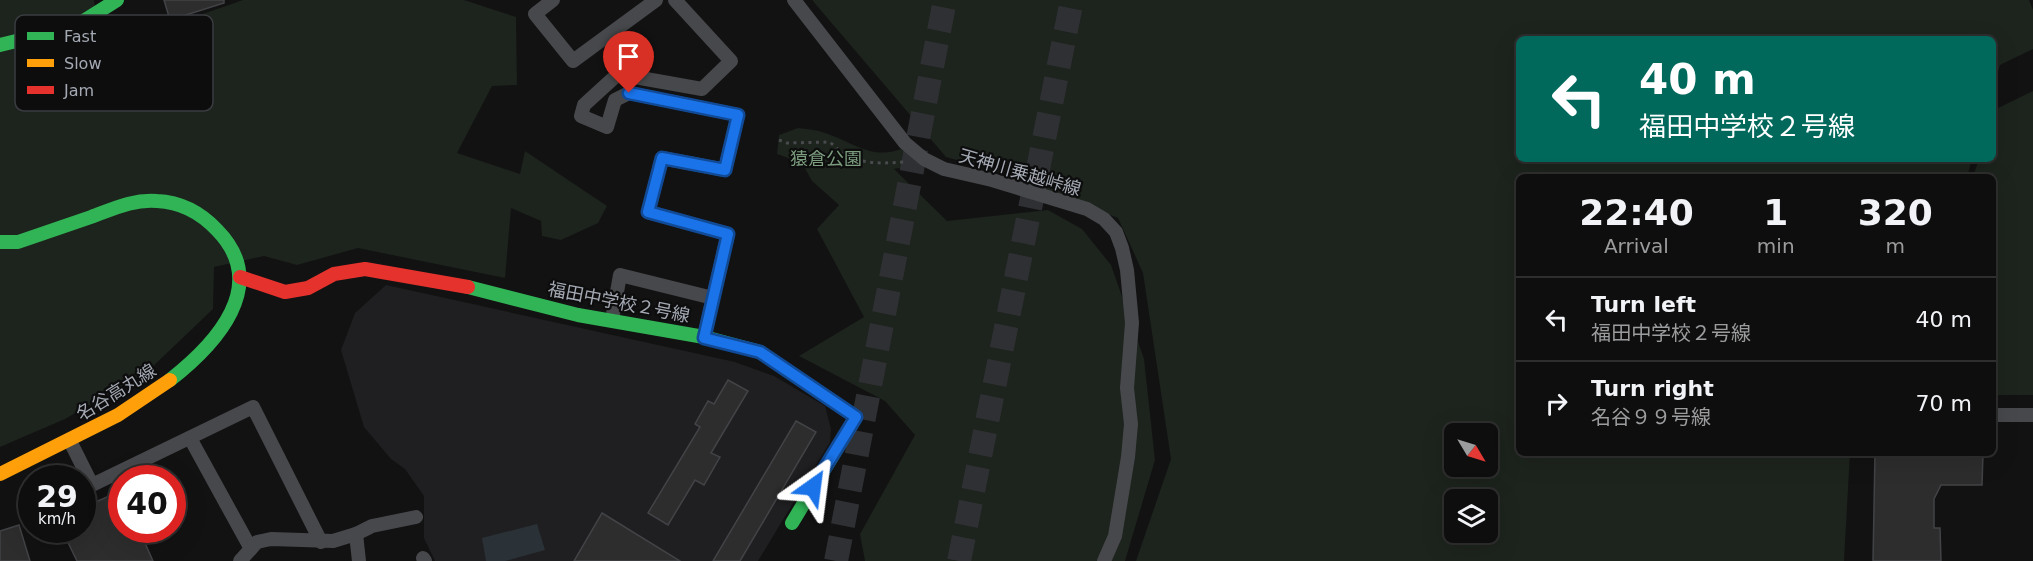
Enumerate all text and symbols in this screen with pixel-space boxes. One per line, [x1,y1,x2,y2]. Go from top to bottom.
legend [15,15,213,111]
text: Fast [64,27,96,46]
pin [603,31,654,93]
icon: arrive [612,40,645,73]
text: Slow [64,54,101,73]
text: 40 m [1639,55,1756,104]
icon: left [1540,60,1618,138]
text: Jam [63,81,94,100]
text: 福田中学校２号線 [1639,111,1855,142]
street label: 天神川乗越峠線 [957,145,1083,199]
park label: 猿倉公園 [790,148,862,169]
text: 22:40 [1579,192,1694,233]
text: 1 [1763,192,1788,233]
text: 320 [1858,192,1933,233]
text: Arrival [1604,234,1669,258]
text: min [1757,234,1795,258]
text: m [1886,234,1905,258]
street label: 福田中学校２号線 [546,278,692,326]
text: Turn left [1591,292,1696,317]
icon: left [1540,303,1573,336]
text: 40 m [1916,307,1972,332]
text: 福田中学校２号線 [1591,321,1751,345]
street label: 名谷高丸線 [72,359,160,425]
text: Turn right [1591,376,1714,401]
icon: right [1540,387,1573,420]
text: 70 m [1916,391,1972,416]
text: 名谷９９号線 [1591,405,1711,429]
north arrow [1444,423,1498,477]
map controls [1444,423,1498,543]
position arrow [781,455,845,519]
speed limit sign: 40 [108,465,186,543]
text: 29 [36,479,78,514]
button: layers [1444,489,1498,543]
text: km/h [38,510,76,528]

